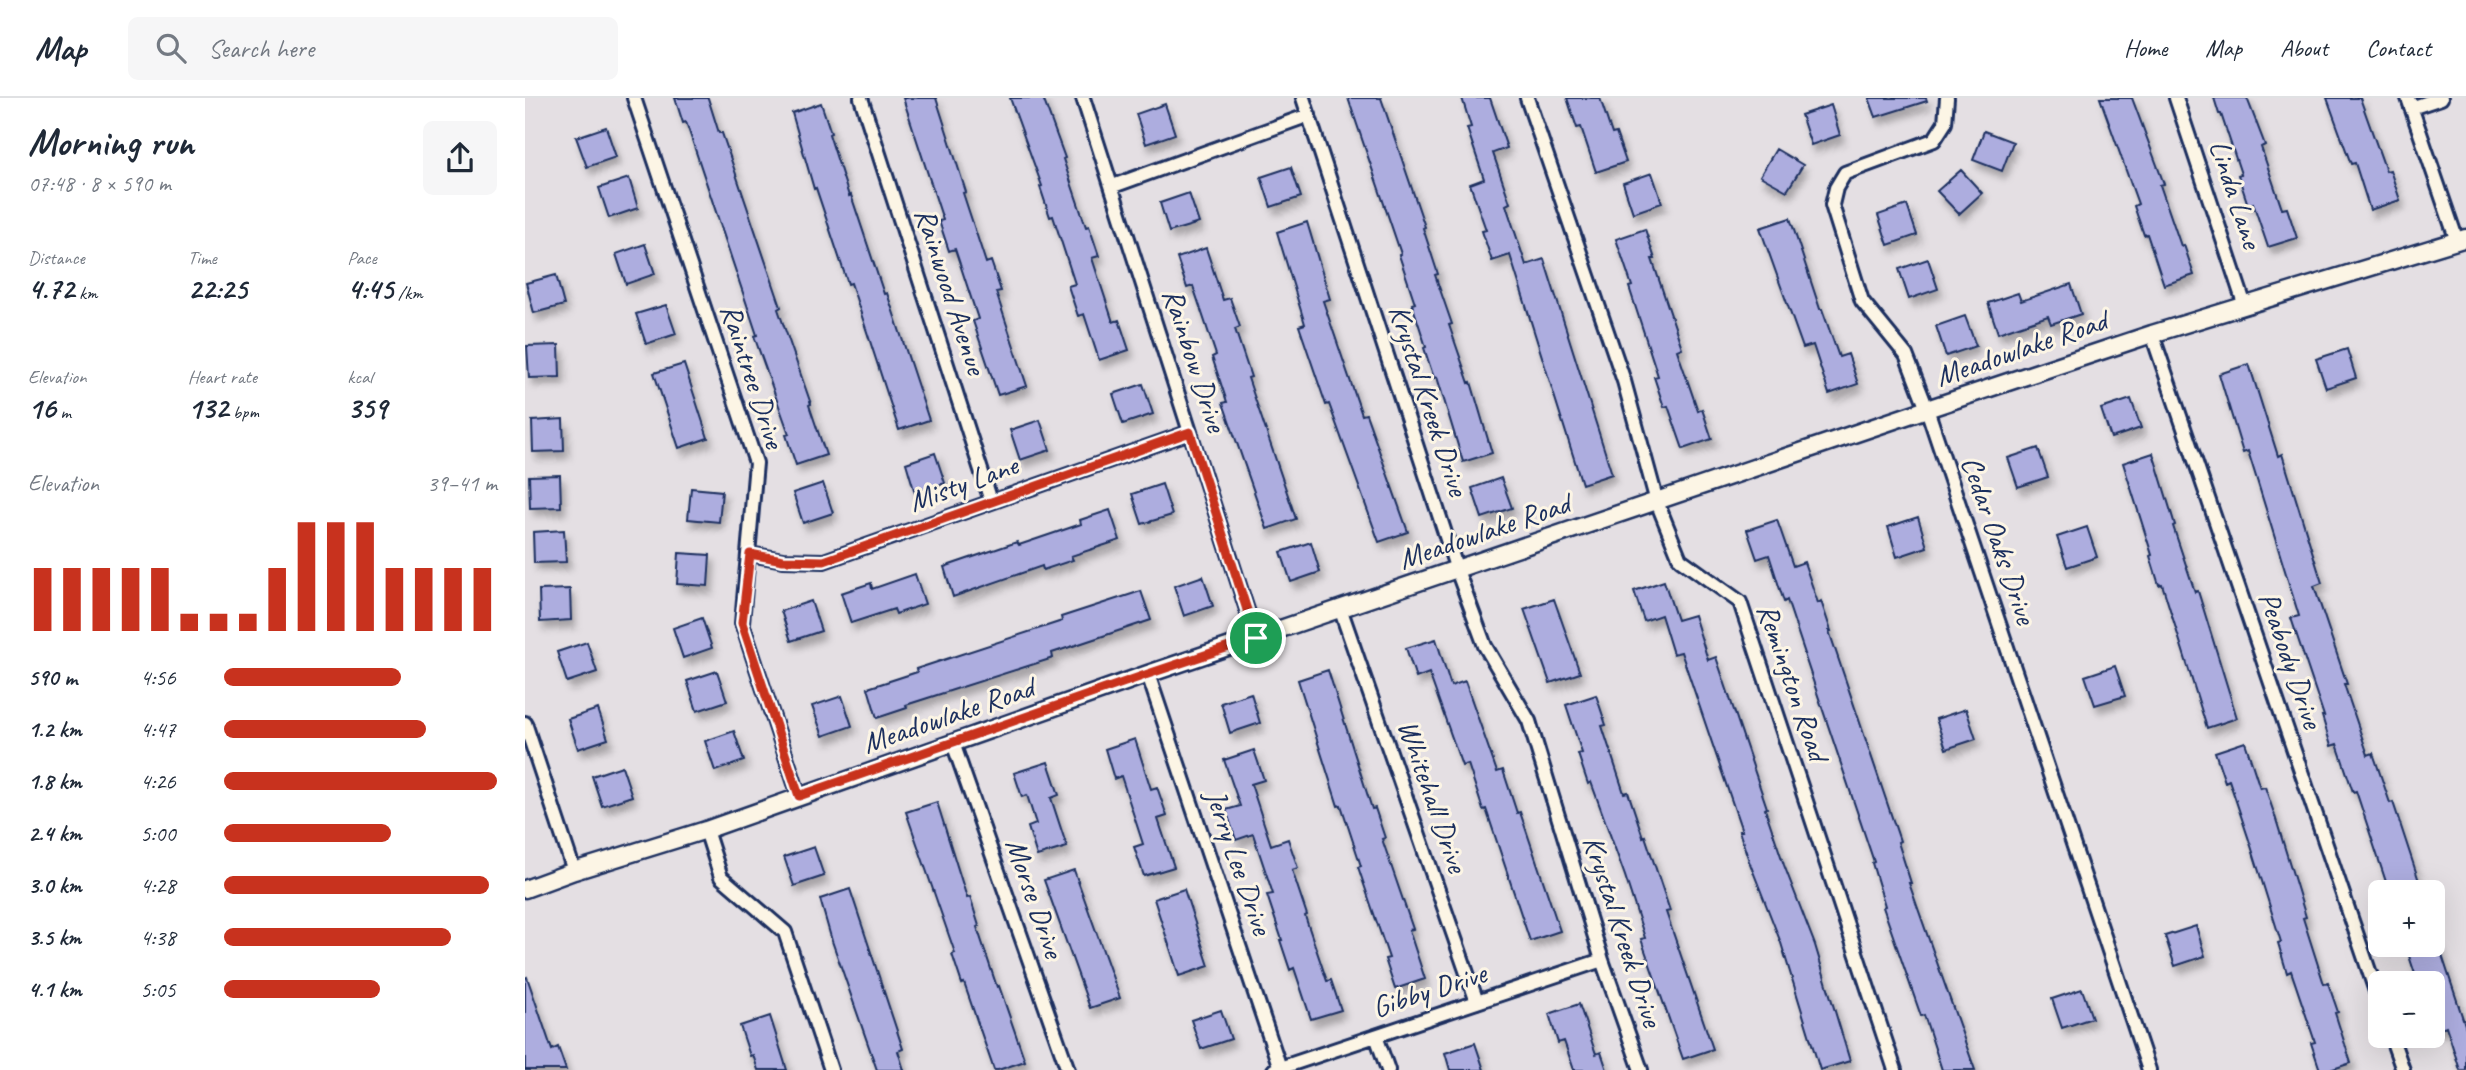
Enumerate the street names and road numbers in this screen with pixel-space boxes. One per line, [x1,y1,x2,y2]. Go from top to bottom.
street label: Linda Lane [2201,135,2272,255]
street label: Rainwood Avenue [906,203,996,381]
street label: Rainbow Drive [1154,284,1237,439]
street label: Raintree Drive [712,299,795,455]
street label: Krystal Kreek Drive [1380,300,1478,502]
street label: Meadowlake Road [1930,300,2116,395]
street label: Misty Lane [903,445,1025,520]
street label: Cedar Oaks Drive [1953,451,2046,631]
street label: Meadowlake Road [1393,483,1579,578]
street label: Peabody Drive [2250,587,2333,735]
street label: Remington Road [1748,598,1839,770]
street label: Meadowlake Road [857,667,1043,762]
street label: Whitehall Drive [1389,715,1478,879]
street label: Jerry Lee Drive [1196,783,1282,942]
street label: Krystal Kreek Drive [1574,831,1672,1033]
street label: Morse Drive [997,833,1074,965]
street label: Gibby Drive [1367,953,1493,1026]

